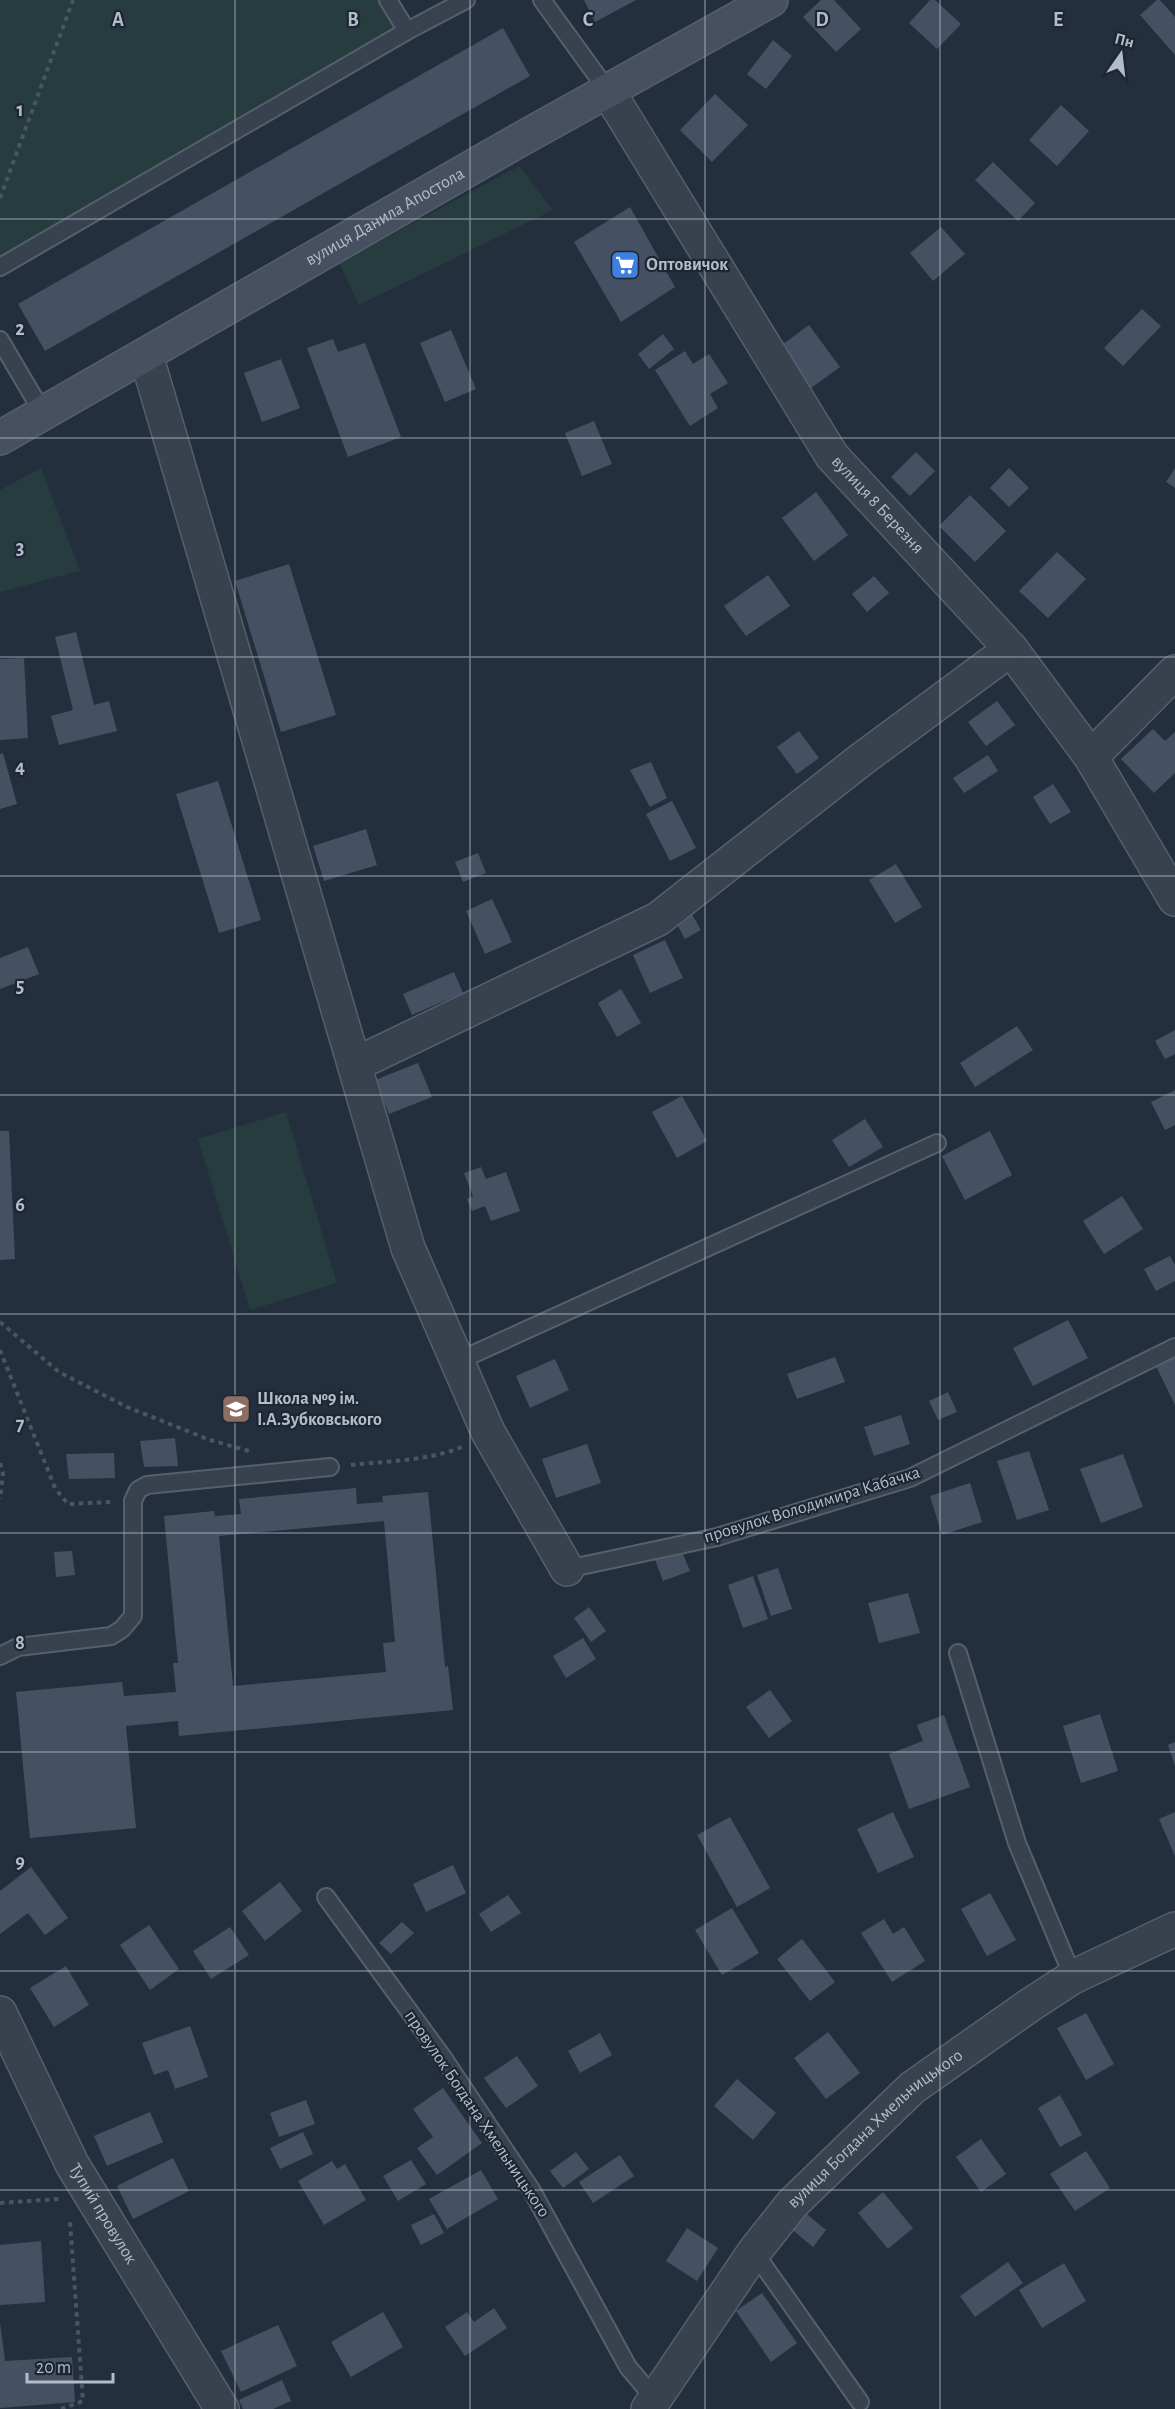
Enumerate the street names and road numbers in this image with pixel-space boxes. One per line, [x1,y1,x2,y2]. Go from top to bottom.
street label: вулиця Данила Апостола [303,164,468,270]
street label: вулиця 8 Березня [828,452,927,557]
street label: провулок Володимира Кабачка [701,1463,922,1547]
street label: провулок Богдана Хмельницького [401,2007,553,2221]
street label: вулиця Богдана Хмельницького [784,2046,966,2212]
street label: Тупий провулок [65,2161,141,2268]

